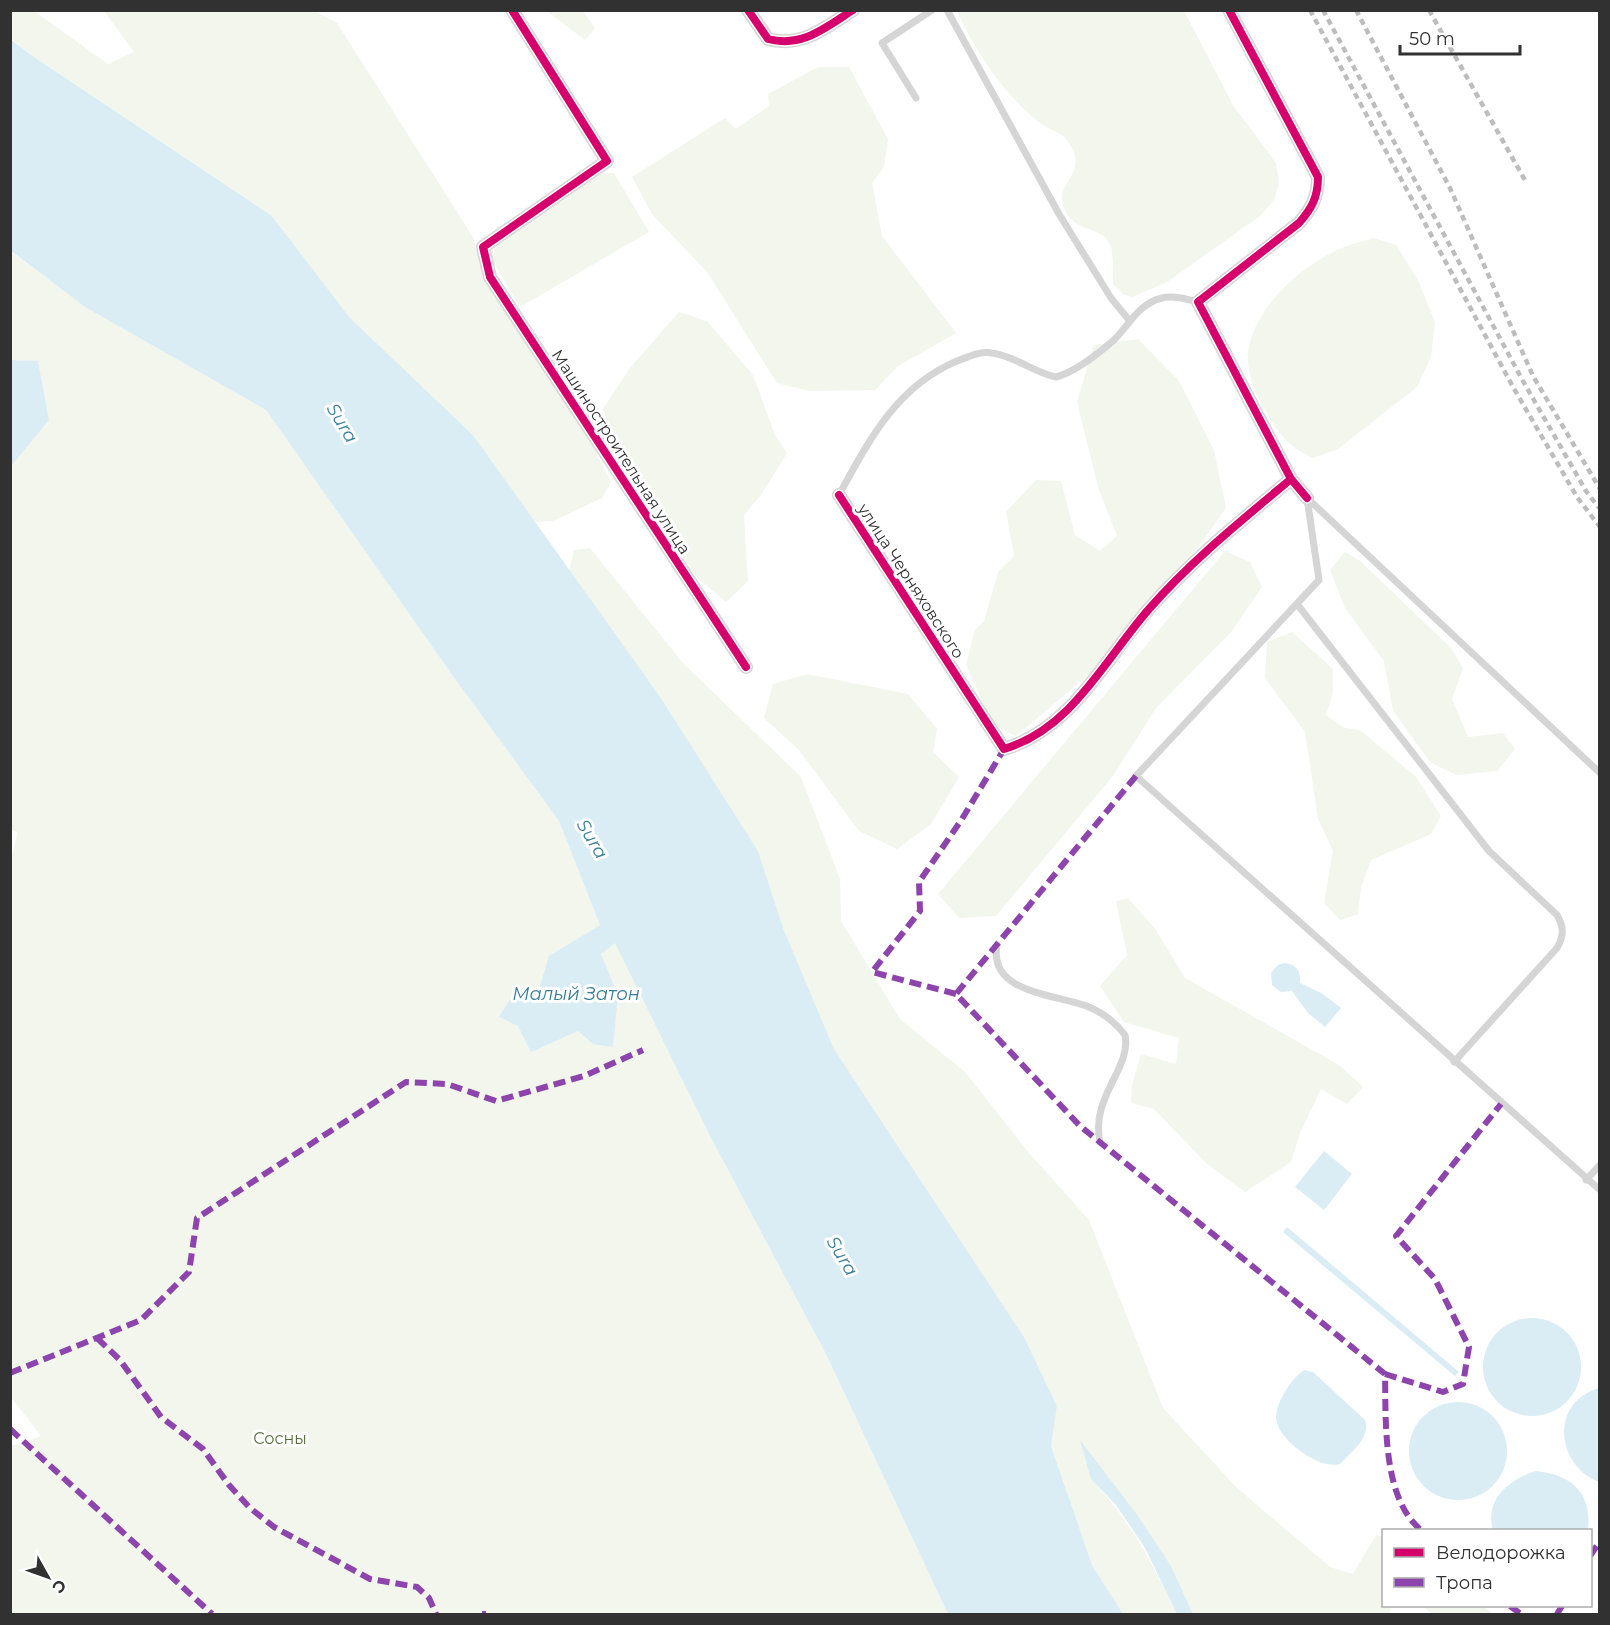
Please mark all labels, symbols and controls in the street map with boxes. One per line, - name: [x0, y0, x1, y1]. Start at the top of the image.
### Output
- scale bar: [1400, 18, 1520, 56]
- text: 50 m: [1409, 28, 1455, 50]
- street label: Машиностроительная улица: [548, 346, 694, 558]
- water label: Sura: [322, 399, 362, 447]
- street label: улица Черняховского: [853, 499, 968, 662]
- water label: Sura: [572, 815, 612, 863]
- water label: Малый Затон: [512, 983, 640, 1005]
- water label: Sura: [822, 1232, 862, 1280]
- park label: Сосны: [253, 1429, 307, 1448]
- legend: [1382, 1529, 1592, 1607]
- text: Велодорожка: [1436, 1542, 1565, 1564]
- north arrow: [18, 1547, 78, 1607]
- text: Тропа: [1436, 1572, 1493, 1594]
- text: С: [48, 1576, 70, 1597]

